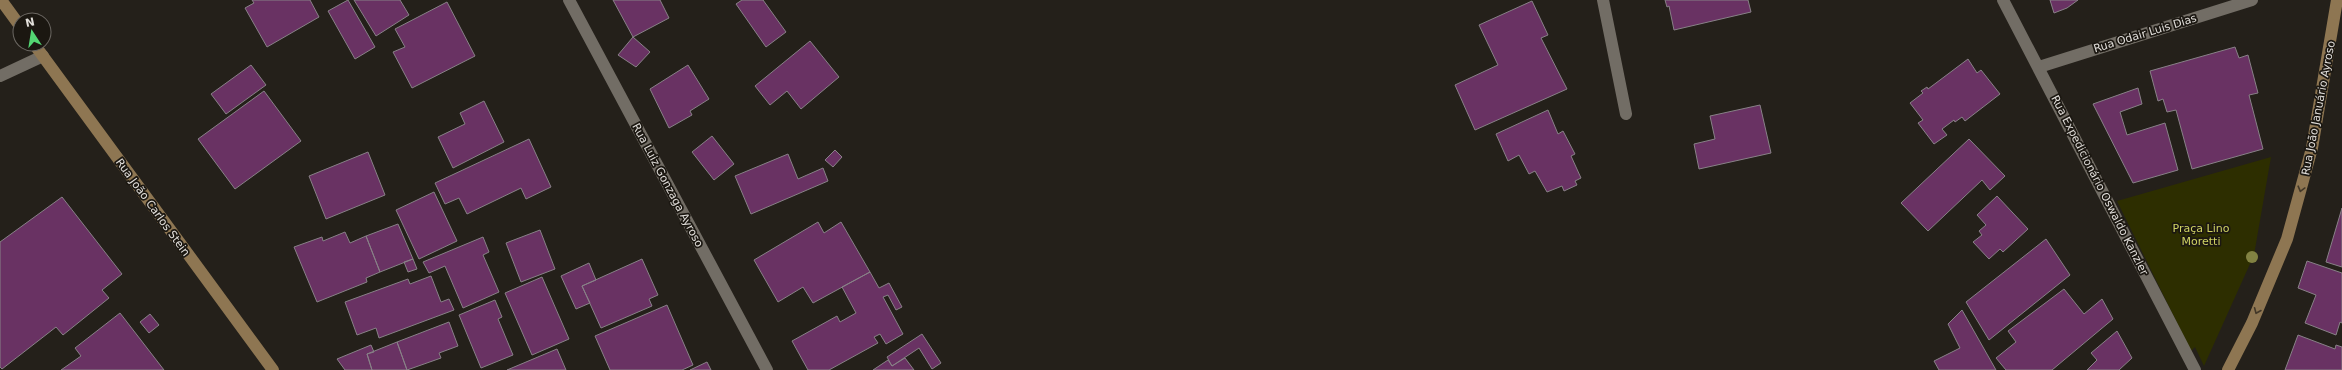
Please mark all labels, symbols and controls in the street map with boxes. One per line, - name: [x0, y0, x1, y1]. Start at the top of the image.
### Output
- north arrow: [12, 12, 52, 52]
- street label: Rua Odair Luis Dias: [2092, 12, 2198, 55]
- text: N: [24, 15, 36, 30]
- street label: Rua João Januário Ayroso: [2299, 40, 2338, 176]
- street label: Rua Expedicionário Oswaldo Kanzler: [2048, 93, 2151, 278]
- street label: Rua Luiz Gonzaga Ayroso: [629, 121, 706, 250]
- street label: Rua João Carlos Stein: [113, 156, 192, 259]
- one-way arrow: [2297, 186, 2306, 193]
- park label: Praça Lino Moretti: [2173, 222, 2230, 248]
- one-way arrow: [2254, 307, 2262, 315]

